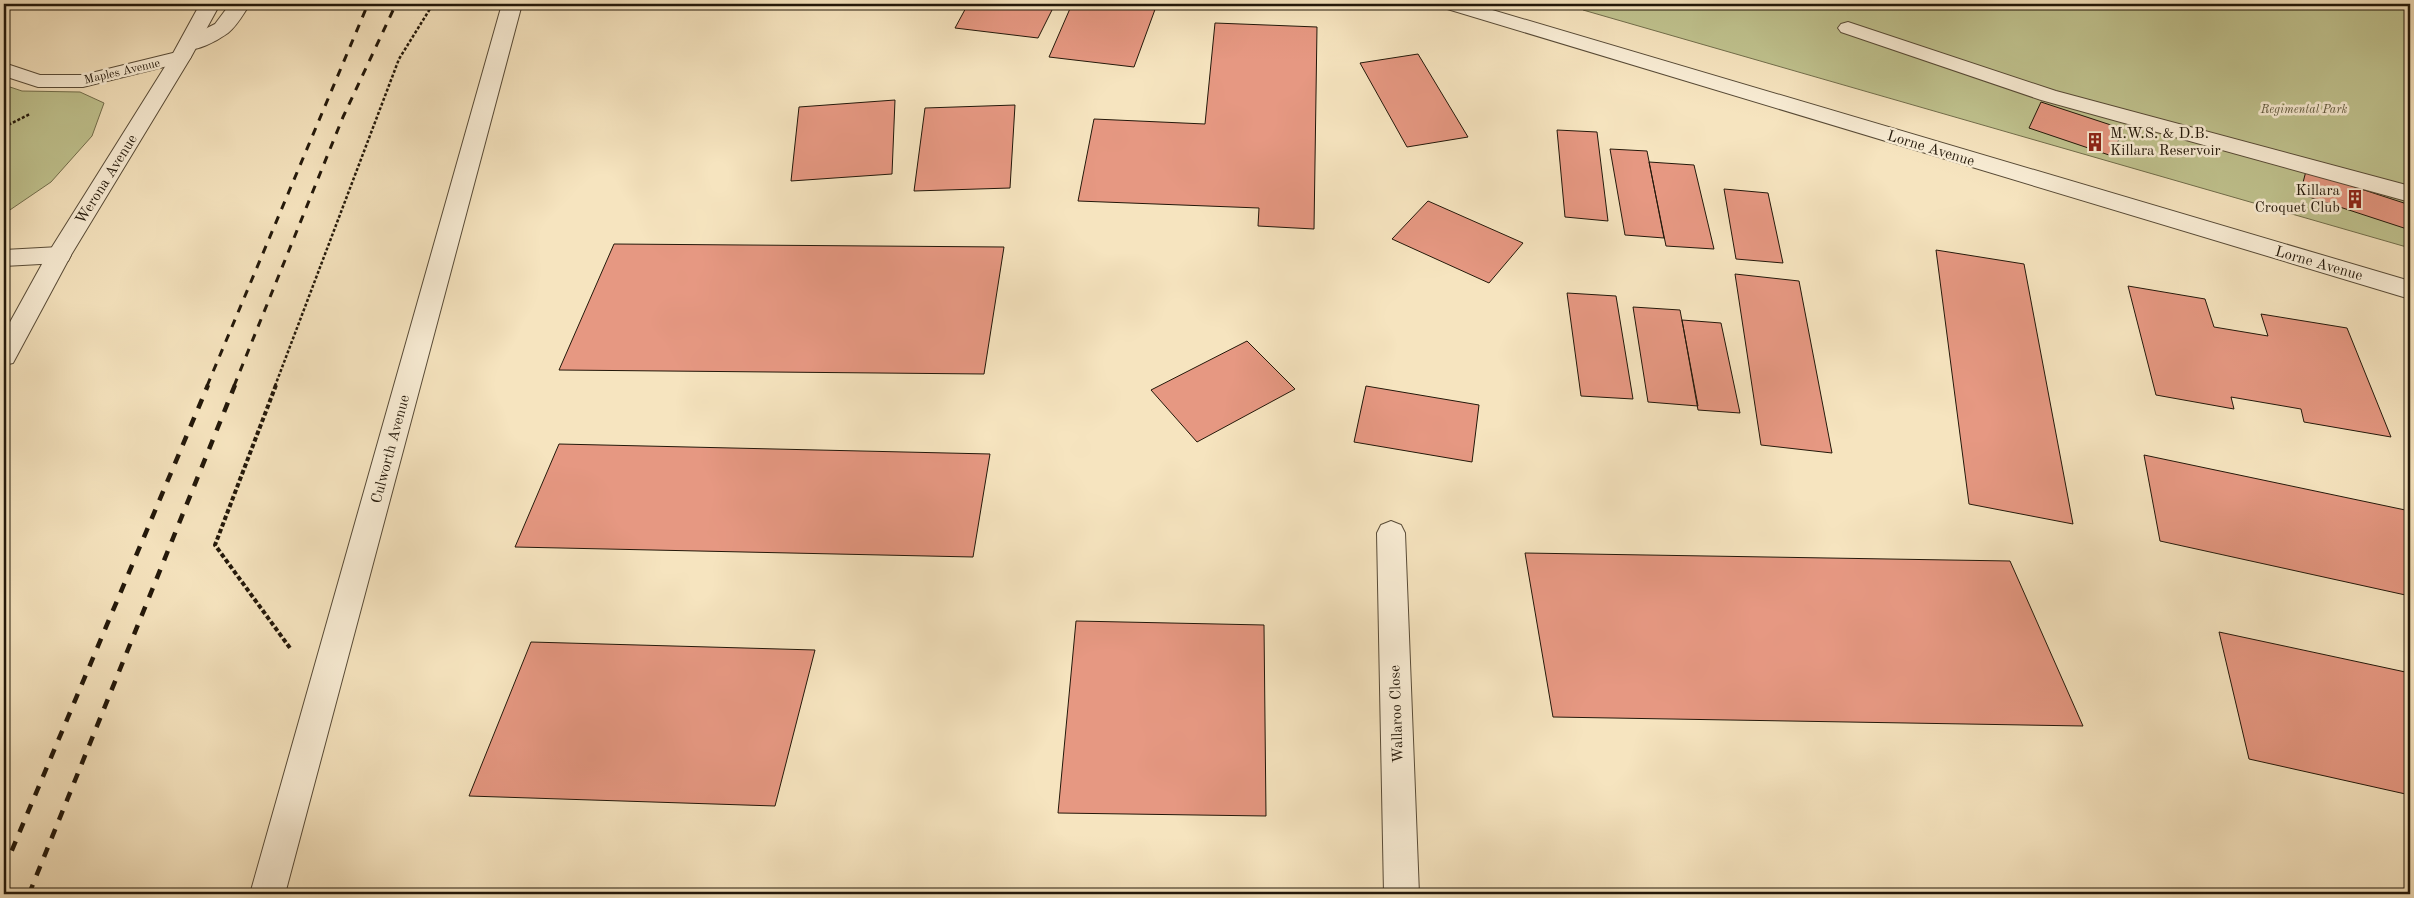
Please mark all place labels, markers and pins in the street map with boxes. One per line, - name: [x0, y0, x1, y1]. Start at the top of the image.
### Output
- place label: M.W.S. & D.B. Killara Reservoir: [2110, 127, 2221, 159]
- building icon: M.W.S. & D.B. Killara Reservoir: [2084, 131, 2106, 153]
- place label: Killara Croquet Club: [2255, 184, 2341, 216]
- building icon: Killara Croquet Club: [2344, 188, 2366, 210]

